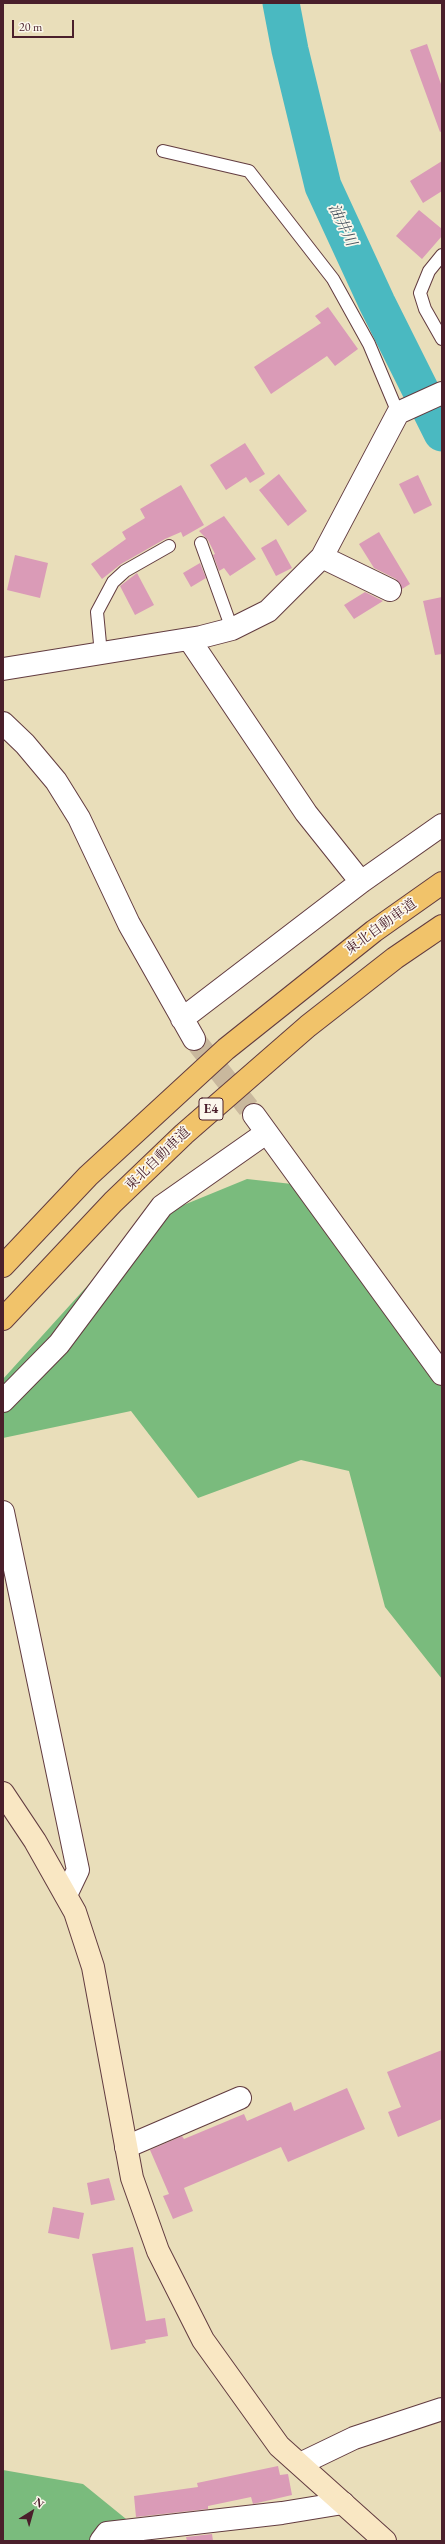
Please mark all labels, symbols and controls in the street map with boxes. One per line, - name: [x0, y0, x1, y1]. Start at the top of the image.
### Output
- scale bar: [14, 12, 76, 38]
- text: 20 m: [19, 19, 42, 35]
- water label: 油井川: [324, 201, 360, 249]
- street label: 東北自動車道: [342, 896, 420, 958]
- road number: E4: [199, 1098, 223, 1120]
- street label: 東北自動車道: [122, 1124, 194, 1194]
- north arrow: [12, 2492, 52, 2532]
- text: N: [31, 2494, 47, 2511]

